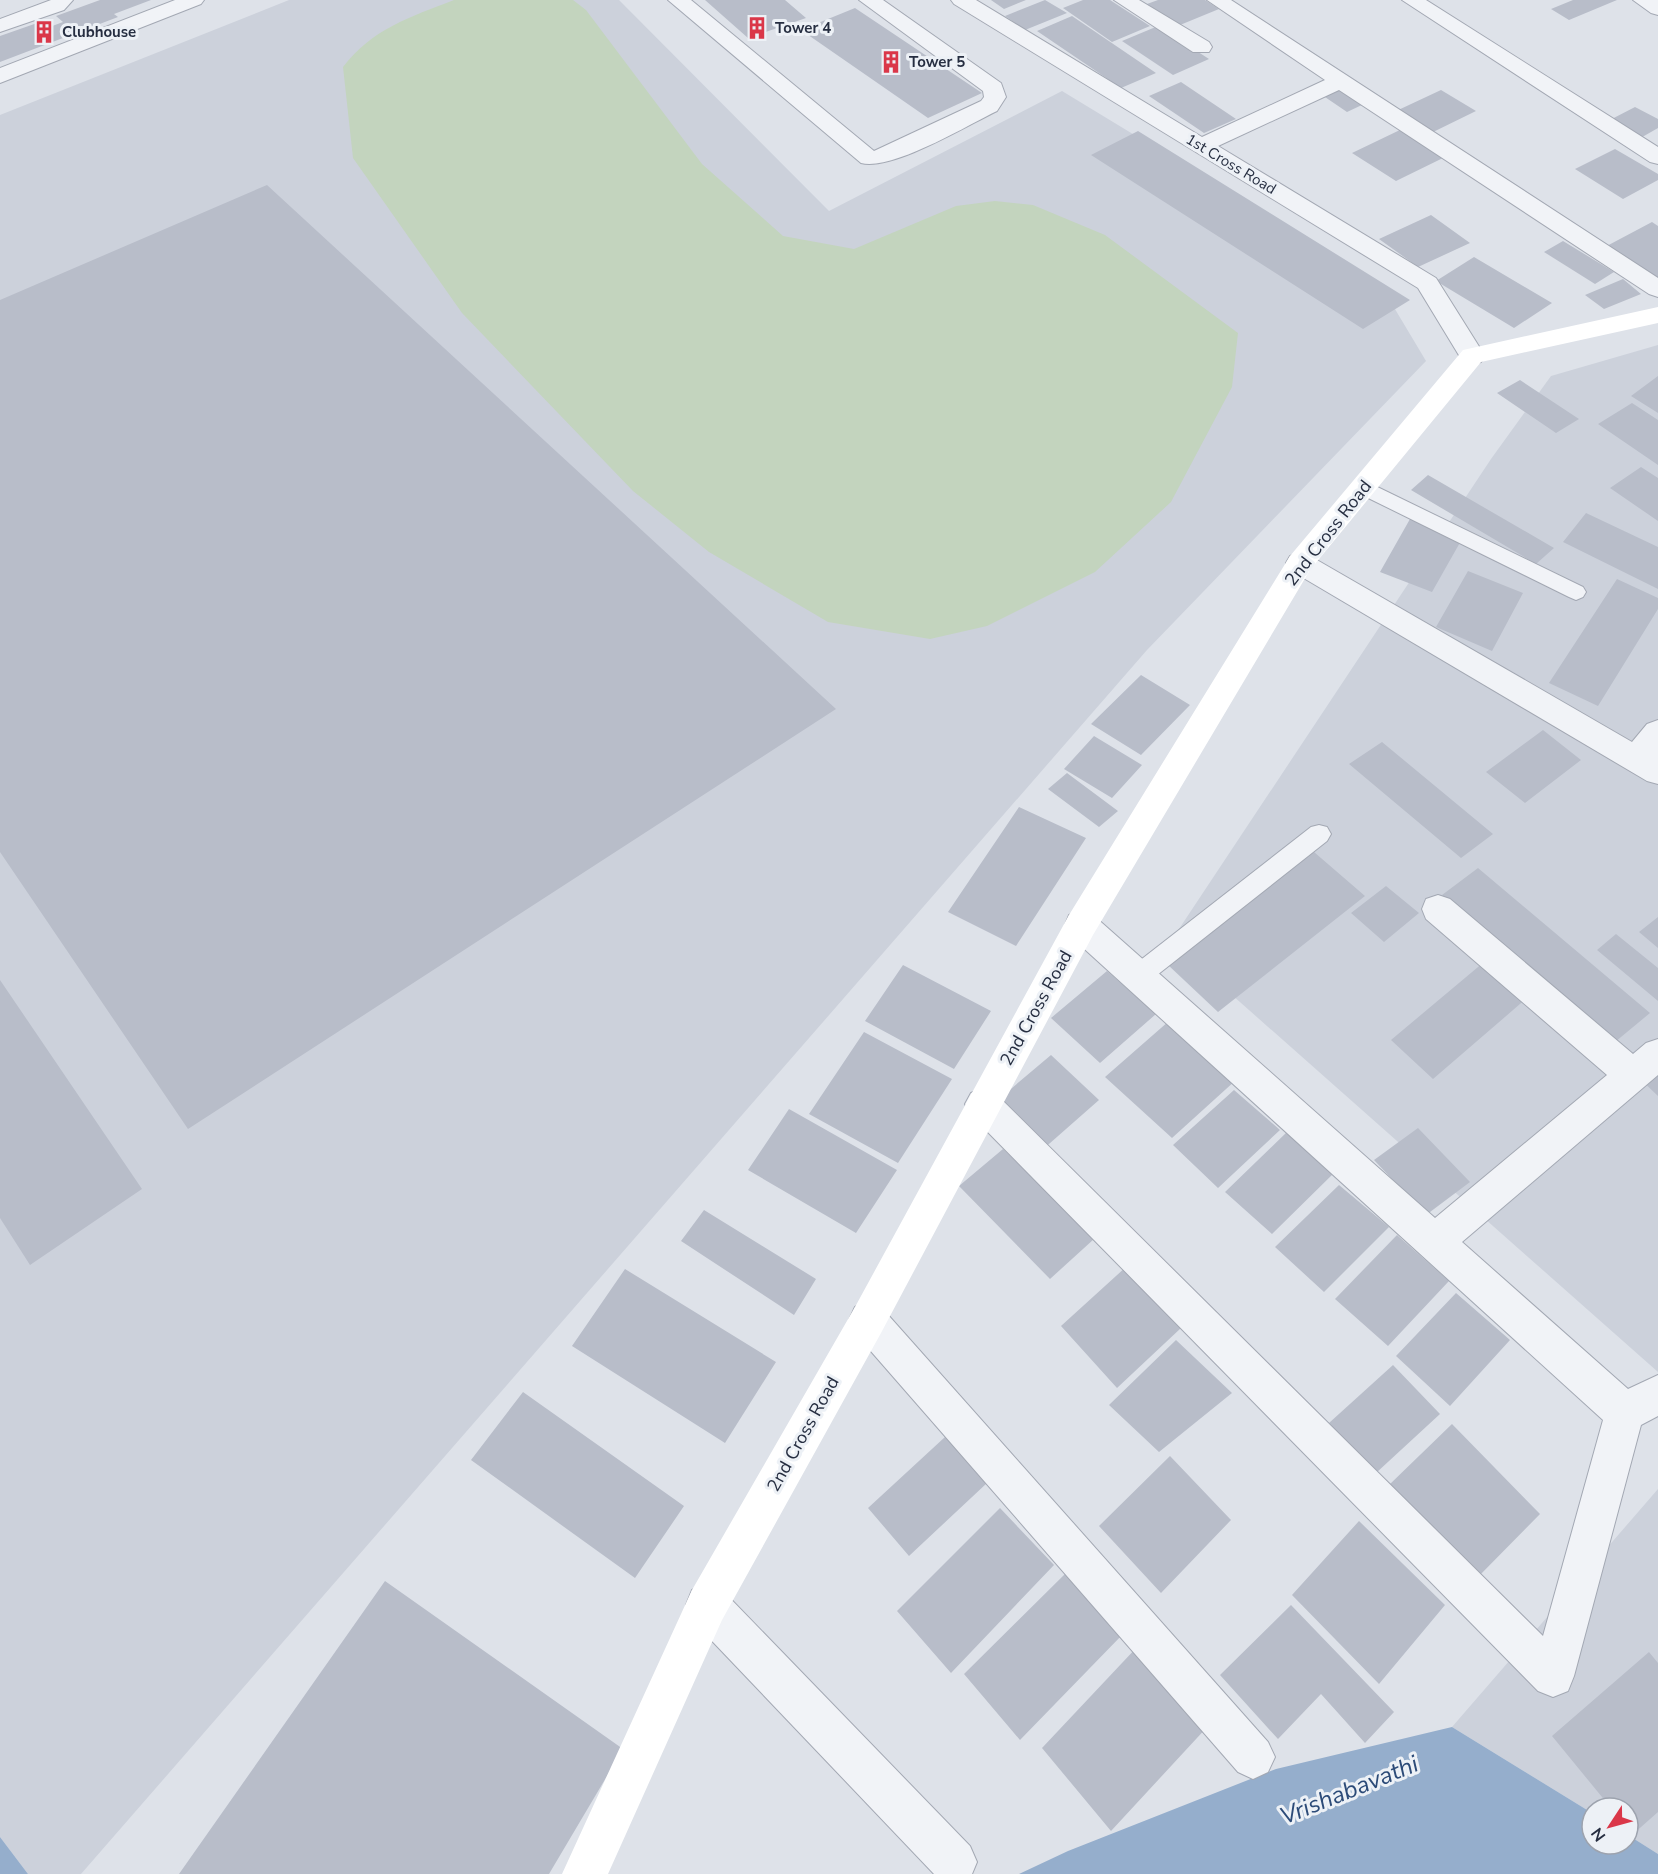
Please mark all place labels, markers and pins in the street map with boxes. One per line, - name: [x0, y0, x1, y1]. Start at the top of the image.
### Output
- building icon: Tower 4: [744, 15, 770, 41]
- place label: Tower 4: [775, 18, 831, 38]
- building icon: Clubhouse: [31, 19, 57, 45]
- place label: Clubhouse: [62, 22, 136, 42]
- building icon: Tower 5: [878, 49, 904, 75]
- place label: Tower 5: [909, 52, 965, 72]

